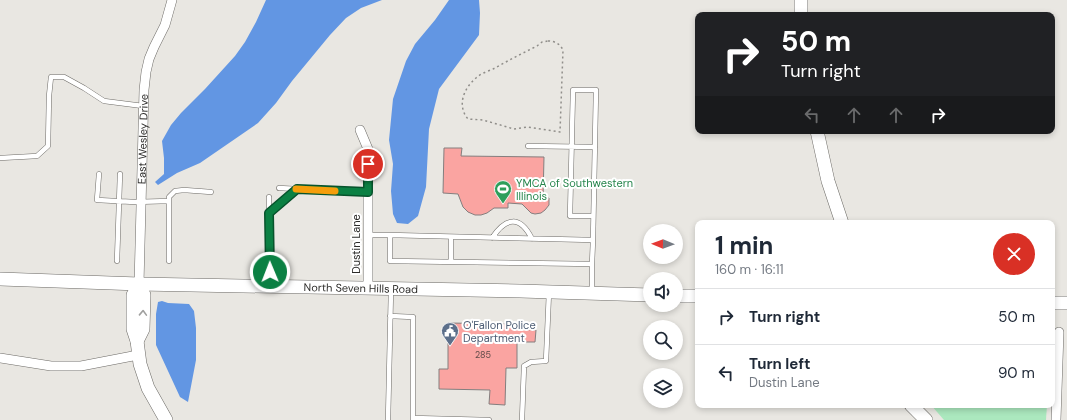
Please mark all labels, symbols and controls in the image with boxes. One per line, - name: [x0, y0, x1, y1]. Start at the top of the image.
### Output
- text: 50 m: [781, 23, 851, 60]
- icon: right: [715, 28, 767, 80]
- text: Turn right: [781, 59, 861, 83]
- street label: East Wesley Drive: [135, 94, 151, 184]
- icon: left: [801, 104, 823, 126]
- icon: ahead: [843, 104, 865, 126]
- icon: ahead: [885, 104, 907, 126]
- icon: right: [927, 104, 949, 126]
- pin: [351, 147, 385, 181]
- icon: arrive: [357, 153, 379, 175]
- place label: YMCA of Southwestern Illinois: [516, 176, 633, 203]
- sports icon: YMCA of Southwestern Illinois: [493, 179, 513, 204]
- street label: Dustin Lane: [349, 214, 363, 274]
- north arrow: [643, 224, 683, 264]
- map controls: [643, 224, 683, 408]
- text: 1 min: [715, 230, 773, 261]
- button: close: [993, 233, 1035, 275]
- position arrow: [249, 251, 291, 293]
- text: 160 m · 16:11: [715, 261, 784, 278]
- button: sound: [643, 272, 683, 312]
- street label: North Seven Hills Road: [304, 280, 418, 296]
- icon: right: [715, 306, 737, 328]
- text: Turn right: [749, 307, 820, 327]
- text: 50 m: [998, 307, 1035, 327]
- one-way arrow: [139, 310, 147, 316]
- place label: O'Fallon Police Department: [463, 318, 536, 345]
- button: search: [643, 320, 683, 360]
- public building icon: O'Fallon Police Department: [440, 321, 460, 346]
- house number: 285: [475, 349, 491, 361]
- text: Turn left: [749, 354, 810, 374]
- icon: left: [715, 362, 737, 384]
- text: 90 m: [998, 363, 1035, 383]
- button: layers: [643, 368, 683, 408]
- text: Dustin Lane: [749, 374, 820, 391]

